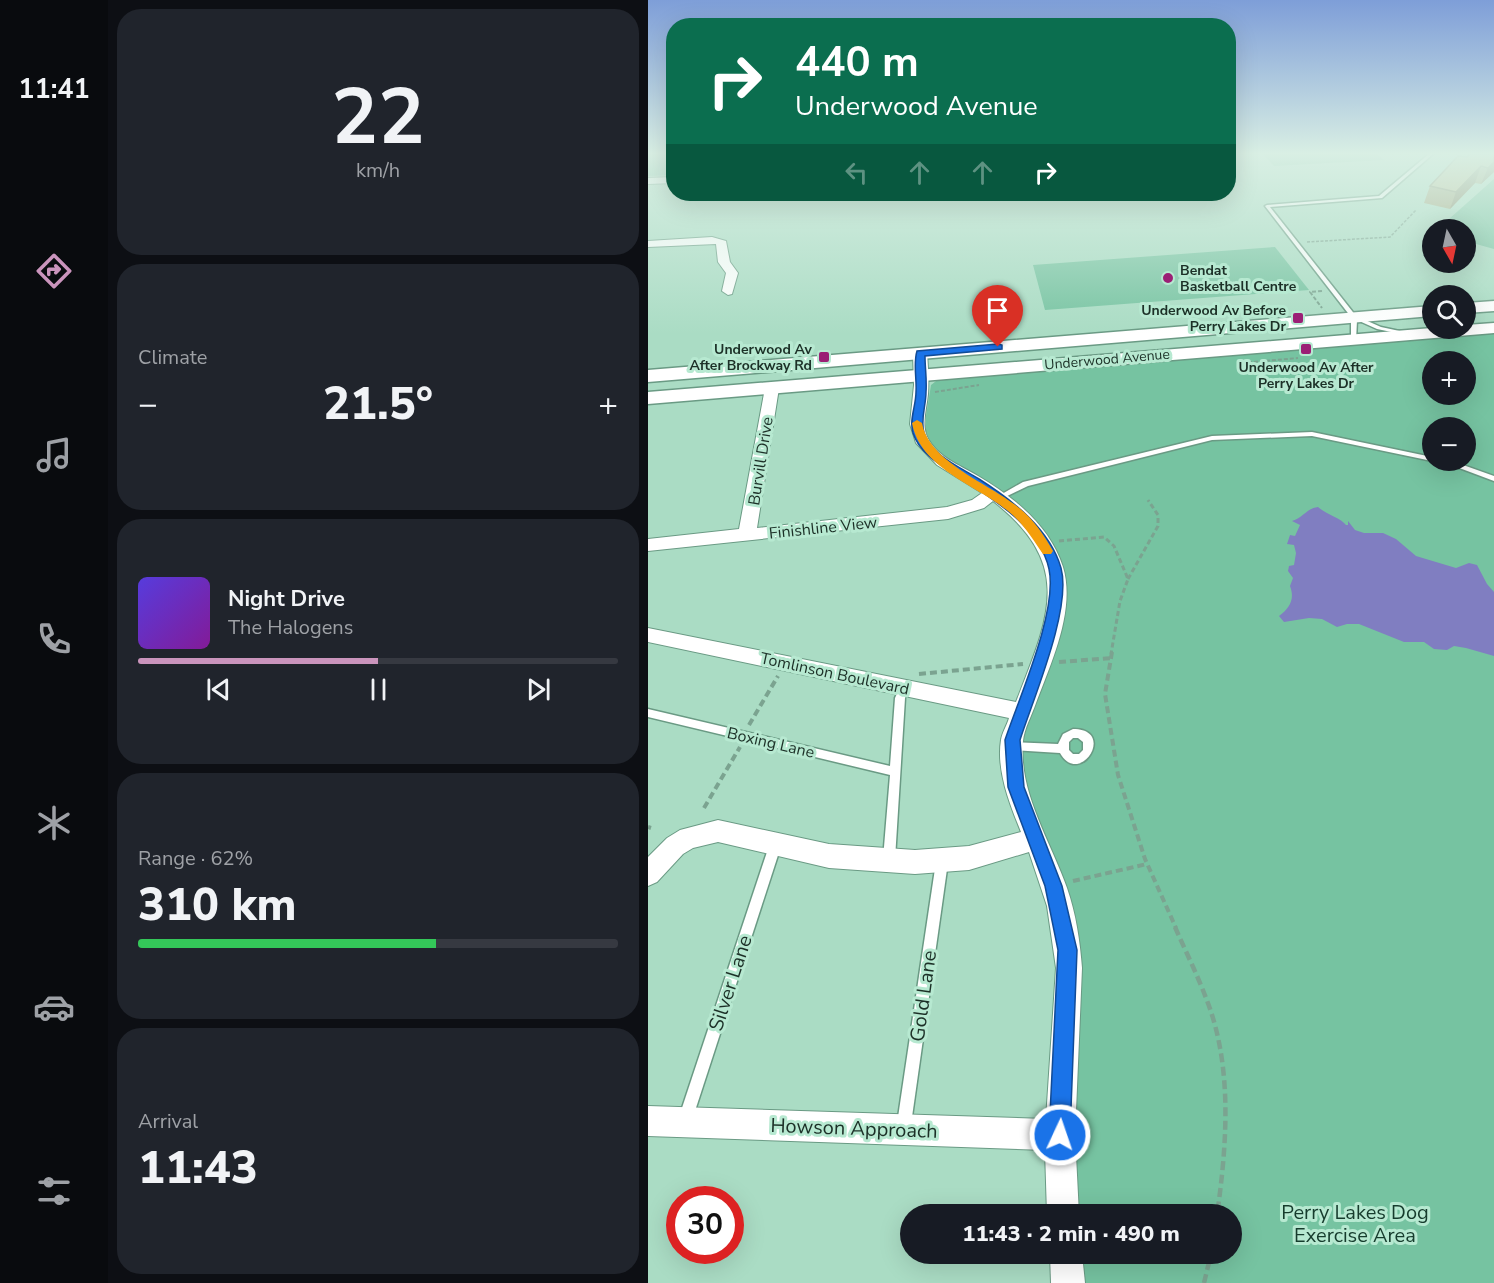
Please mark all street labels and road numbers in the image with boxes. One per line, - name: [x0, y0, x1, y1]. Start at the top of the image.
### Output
- street label: Underwood Avenue: [1044, 345, 1171, 374]
- street label: Burvill Drive: [743, 415, 779, 507]
- street label: Finishline View: [768, 511, 879, 545]
- street label: Tomlinson Boulevard: [758, 647, 911, 700]
- street label: Boxing Lane: [725, 722, 817, 764]
- street label: Silver Lane: [702, 932, 759, 1034]
- street label: Gold Lane: [904, 949, 943, 1043]
- street label: Howson Approach: [770, 1112, 938, 1145]

